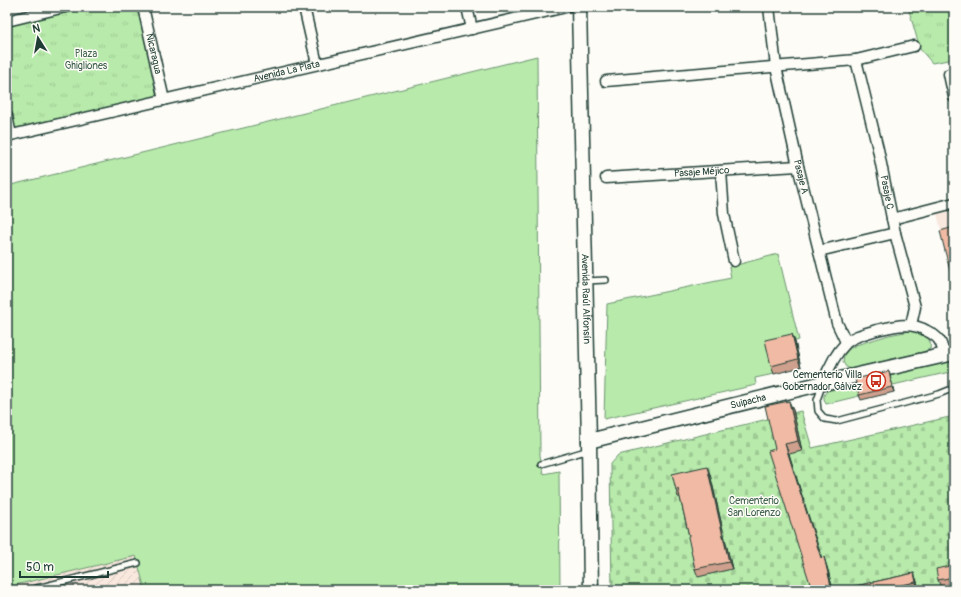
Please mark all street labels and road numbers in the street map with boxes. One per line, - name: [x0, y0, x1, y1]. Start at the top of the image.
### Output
- street label: Nicaragua: [143, 32, 164, 76]
- street label: Avenida La Plata: [252, 58, 321, 85]
- street label: Pasaje A: [791, 159, 811, 196]
- street label: Pasaje Méjico: [674, 164, 730, 180]
- street label: Pasaje C: [877, 174, 896, 211]
- street label: Avenida Raúl Alfonsín: [579, 253, 593, 345]
- street label: Suipacha: [729, 391, 768, 412]

